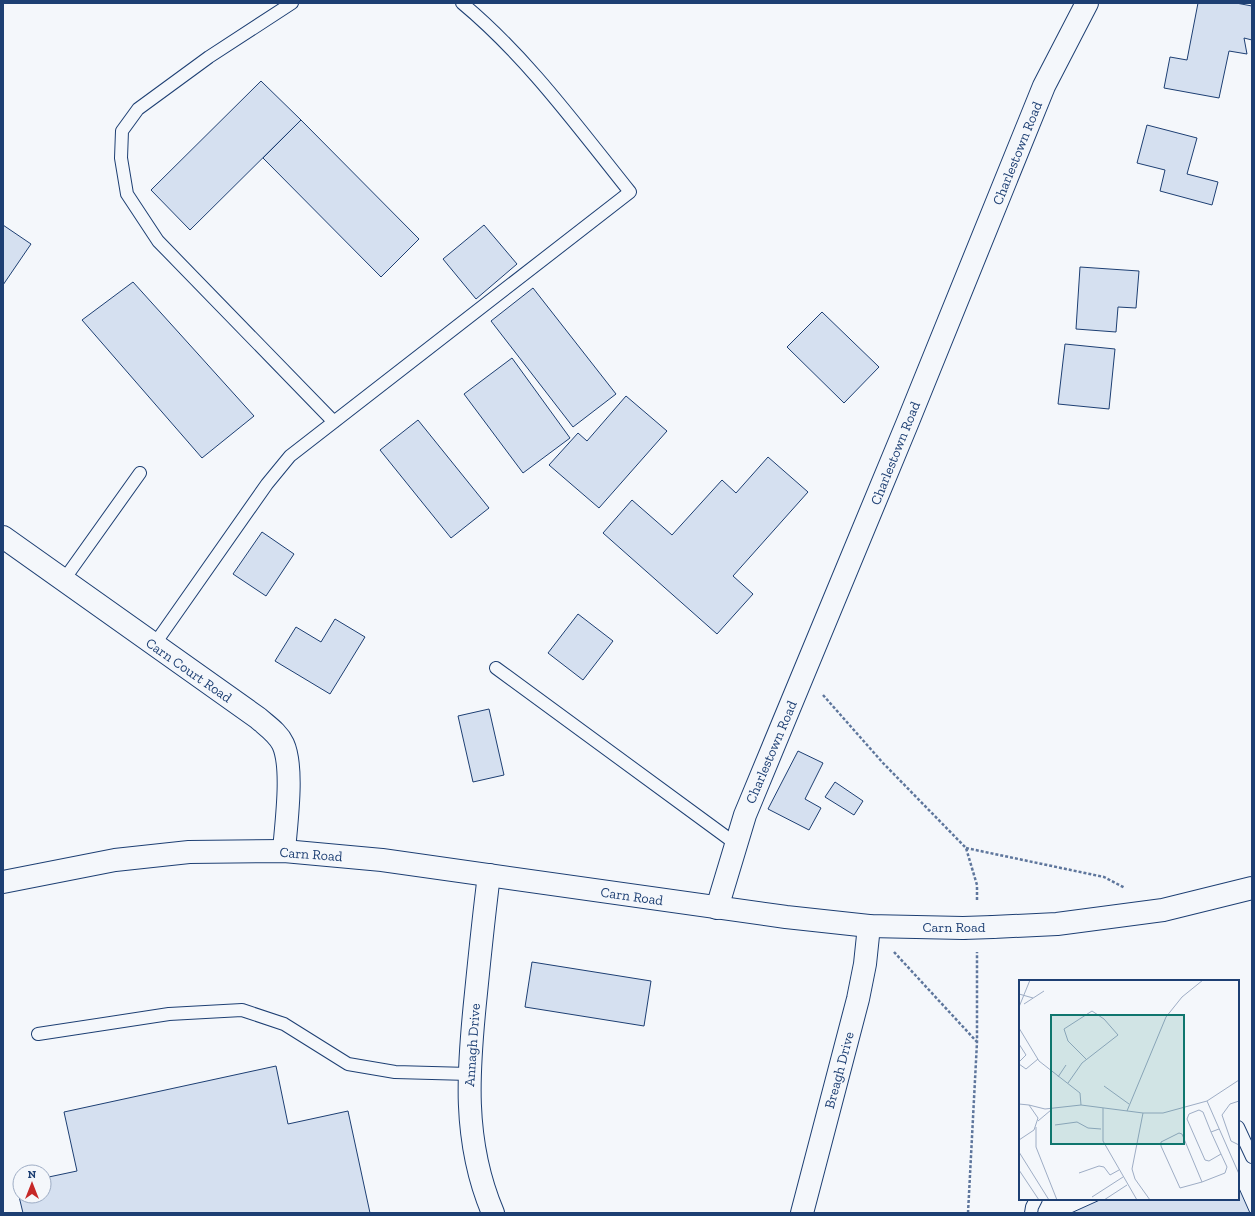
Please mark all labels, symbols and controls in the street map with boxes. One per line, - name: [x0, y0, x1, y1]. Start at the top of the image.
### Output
- street label: Charlestown Road: [989, 99, 1046, 207]
- street label: Charlestown Road: [867, 399, 924, 507]
- street label: Carn Court Road: [142, 634, 235, 707]
- street label: Charlestown Road: [742, 698, 801, 806]
- street label: Carn Road: [279, 844, 343, 865]
- street label: Carn Road: [600, 884, 665, 909]
- street label: Carn Road: [923, 919, 986, 936]
- inset map: [1019, 980, 1239, 1200]
- street label: Annagh Drive: [461, 1002, 484, 1087]
- street label: Breagh Drive: [821, 1029, 858, 1111]
- north arrow: [12, 1164, 52, 1204]
- text: N: [28, 1168, 37, 1181]

